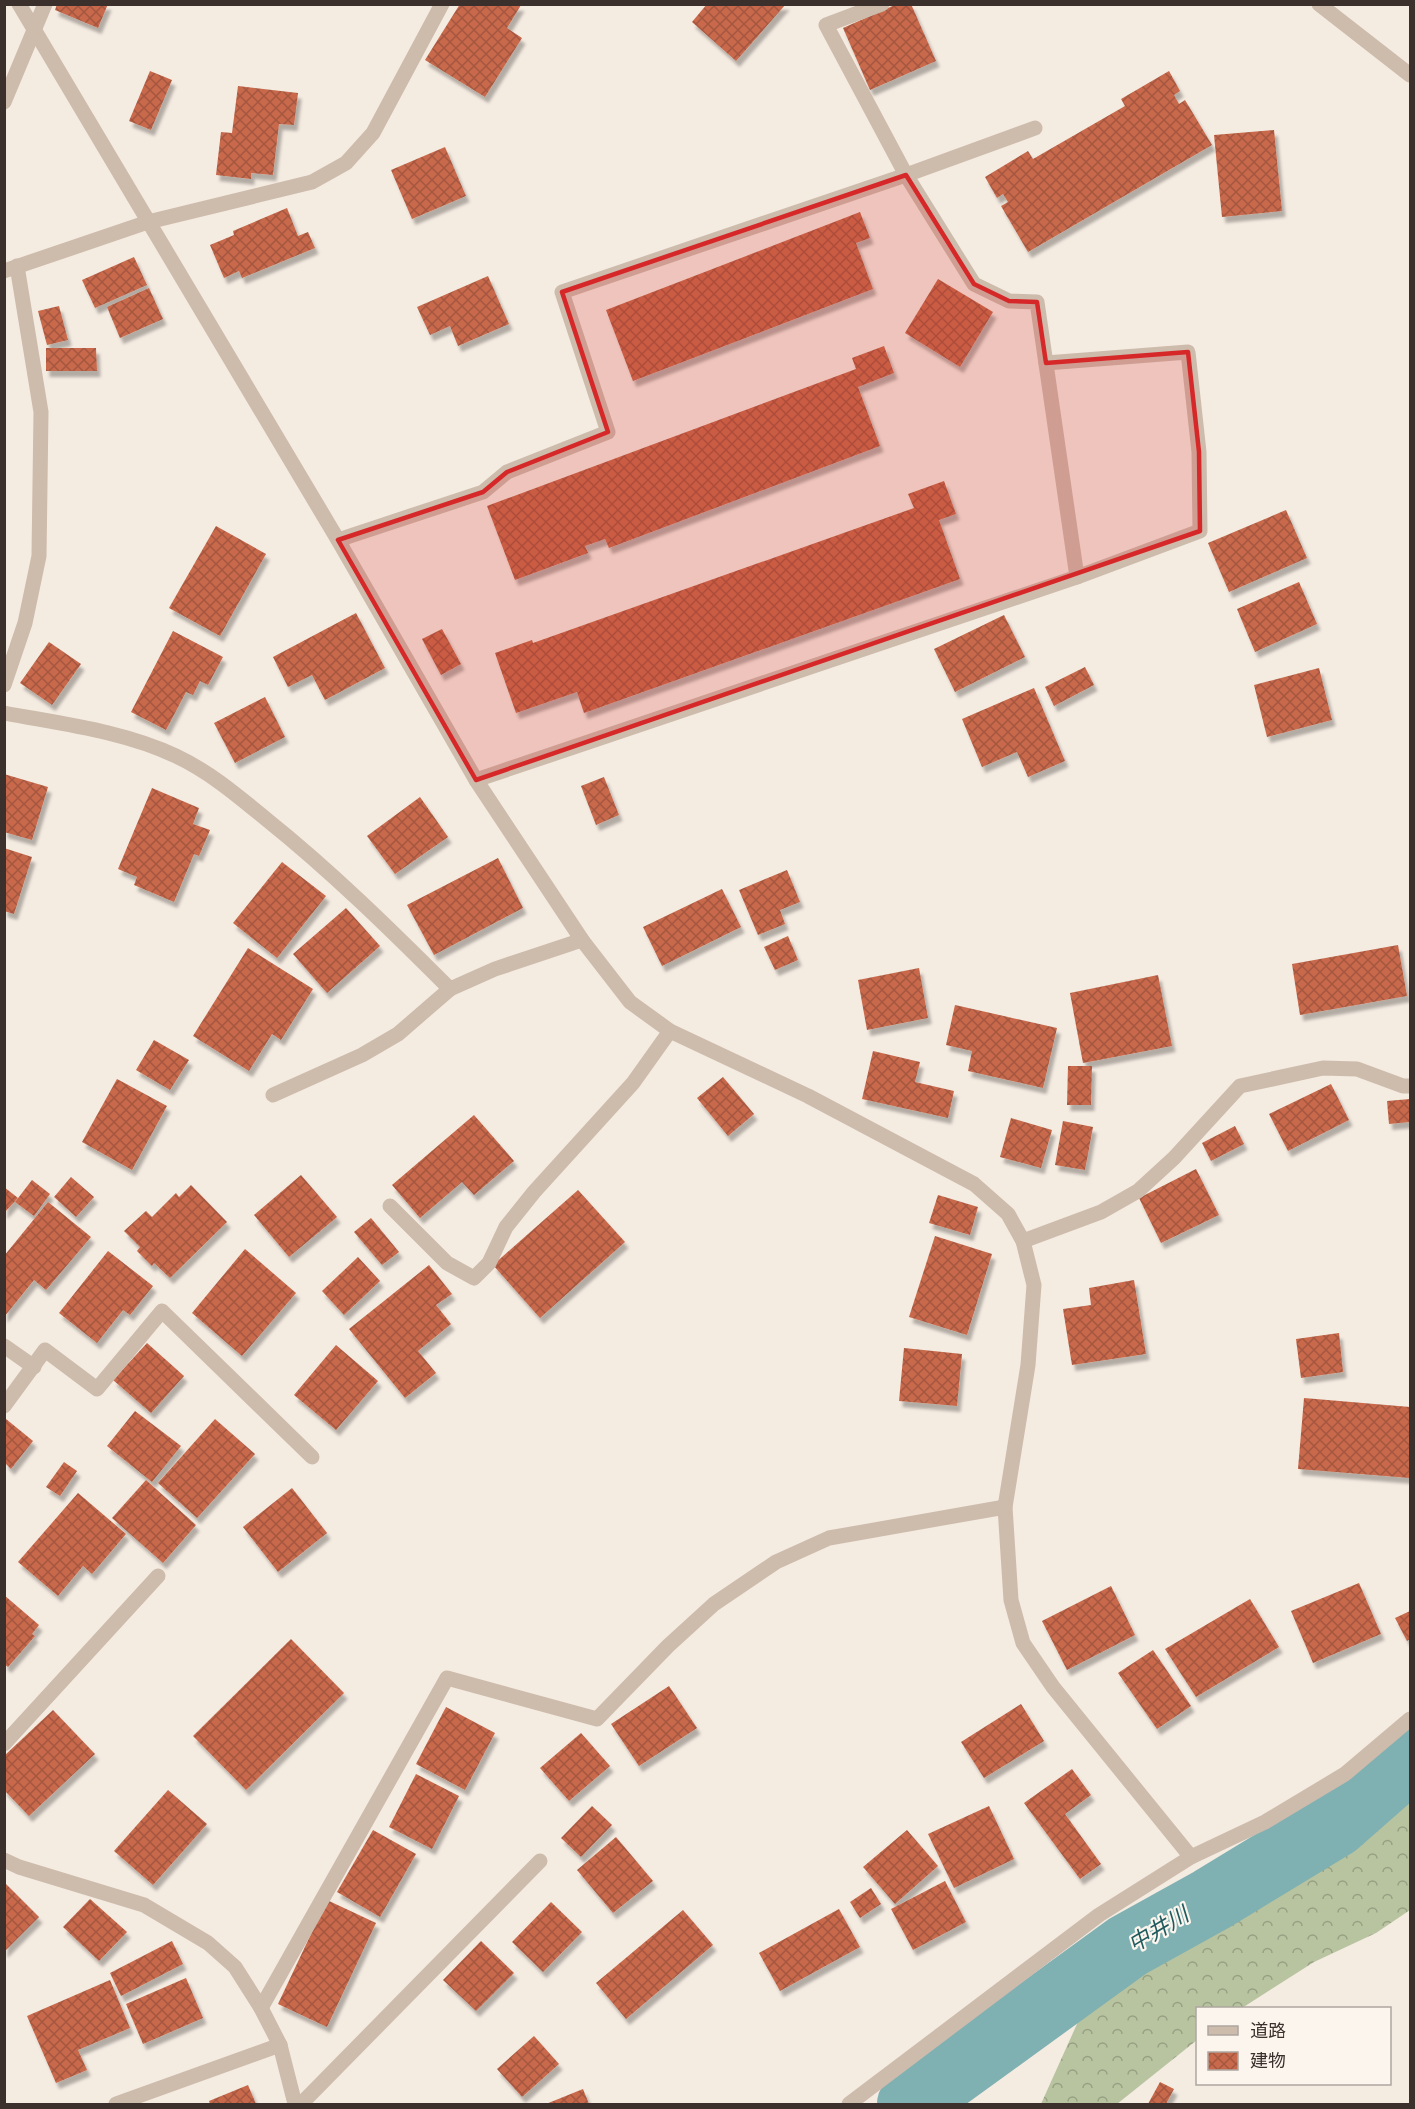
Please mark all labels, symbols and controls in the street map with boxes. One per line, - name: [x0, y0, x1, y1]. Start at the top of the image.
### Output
- water label: 中井川: [1122, 1899, 1195, 1958]
- legend: [1196, 2007, 1391, 2085]
- text: 道路: [1250, 2019, 1286, 2042]
- text: 建物: [1250, 2049, 1286, 2072]

